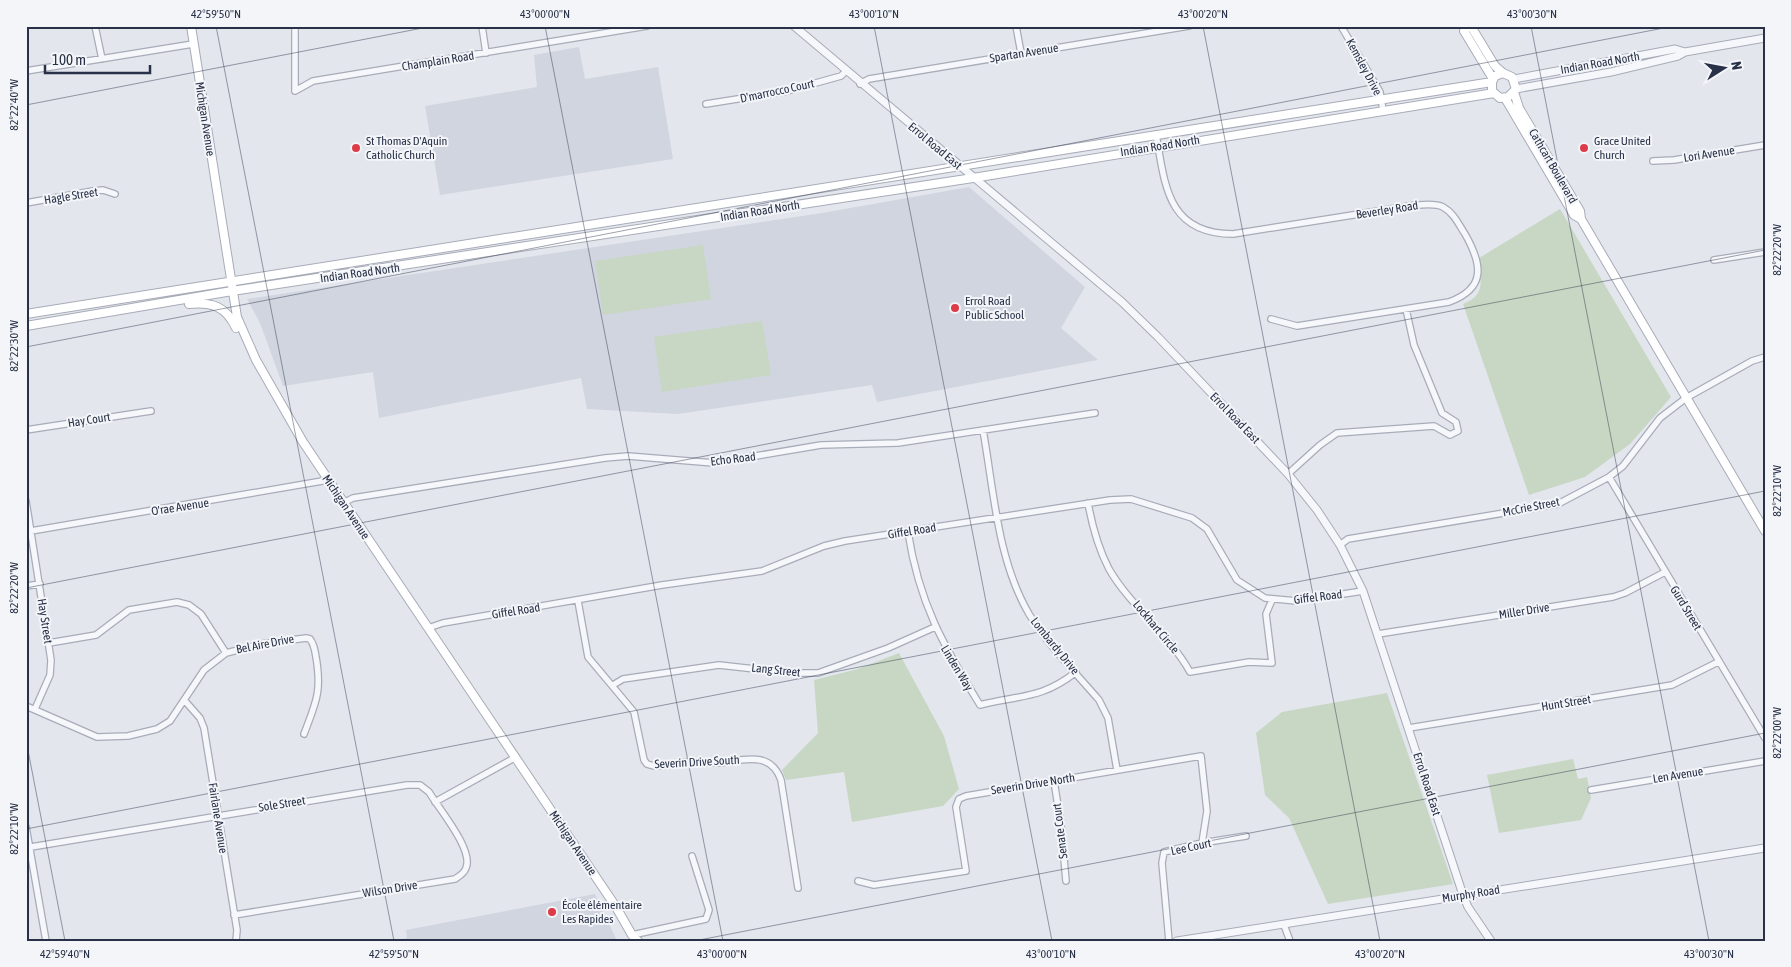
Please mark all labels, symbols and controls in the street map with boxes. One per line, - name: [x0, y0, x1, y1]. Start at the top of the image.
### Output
- text: 42°59'50"N: [191, 7, 241, 21]
- text: 43°00'00"N: [520, 7, 570, 21]
- text: 43°00'10"N: [849, 7, 899, 21]
- text: 43°00'20"N: [1178, 7, 1228, 21]
- text: 43°00'30"N: [1507, 7, 1557, 21]
- street label: Kemsley Drive: [1343, 36, 1385, 98]
- street label: Spartan Avenue: [989, 41, 1059, 65]
- scale bar: [45, 42, 150, 74]
- north arrow: [1698, 42, 1748, 92]
- street label: Champlain Road: [401, 48, 475, 74]
- street label: Indian Road North: [1559, 49, 1641, 77]
- text: 100 m: [52, 51, 86, 68]
- text: N: [1728, 60, 1745, 71]
- street label: D'marrocco Court: [739, 76, 816, 106]
- text: 82°22'40"W: [7, 79, 21, 131]
- street label: Michigan Avenue: [192, 81, 218, 157]
- street label: Errol Road East: [905, 120, 965, 173]
- street label: Cathcart Boulevard: [1526, 126, 1580, 206]
- street label: Indian Road North: [1119, 133, 1201, 159]
- place label: St Thomas D'Aquin Catholic Church: [366, 134, 447, 162]
- place label: Grace United Church: [1594, 134, 1651, 162]
- marker: St Thomas D'Aquin Catholic Church: [350, 142, 362, 154]
- marker: Grace United Church: [1578, 142, 1590, 154]
- street label: Lori Avenue: [1682, 143, 1736, 165]
- street label: Hagle Street: [43, 185, 99, 207]
- street label: Indian Road North: [719, 198, 801, 224]
- street label: Beverley Road: [1355, 198, 1419, 222]
- text: 82°22'20"W: [1770, 224, 1784, 276]
- street label: Indian Road North: [319, 260, 401, 286]
- place label: Errol Road Public School: [965, 294, 1025, 322]
- marker: Errol Road Public School: [949, 302, 961, 314]
- text: 82°22'30"W: [7, 320, 21, 372]
- street label: Errol Road East: [1207, 390, 1263, 447]
- street label: Hay Court: [67, 410, 112, 430]
- street label: Echo Road: [710, 449, 756, 469]
- text: 82°22'10"W: [1770, 465, 1784, 517]
- street label: Michigan Avenue: [319, 472, 373, 542]
- street label: McCrie Street: [1501, 495, 1561, 519]
- street label: O'rae Avenue: [150, 496, 210, 518]
- street label: Giffel Road: [887, 520, 937, 542]
- text: 82°22'20"W: [7, 562, 21, 614]
- street label: Gurd Street: [1667, 583, 1705, 633]
- street label: Giffel Road: [1293, 587, 1343, 607]
- street label: Hay Street: [35, 597, 56, 645]
- street label: Lockhart Circle: [1130, 598, 1182, 656]
- street label: Giffel Road: [491, 600, 541, 622]
- street label: Miller Drive: [1498, 600, 1550, 622]
- street label: Lombardy Drive: [1028, 615, 1082, 677]
- street label: Bel Aire Drive: [235, 632, 295, 656]
- street label: Linden Way: [938, 643, 976, 693]
- street label: Lang Street: [751, 660, 802, 680]
- street label: Hunt Street: [1540, 692, 1592, 714]
- text: 82°22'00"W: [1770, 707, 1784, 759]
- street label: Errol Road East: [1410, 751, 1444, 818]
- street label: Severin Drive South: [654, 753, 740, 771]
- street label: Len Avenue: [1652, 764, 1704, 786]
- street label: Severin Drive North: [990, 770, 1076, 798]
- street label: Fairlane Avenue: [206, 782, 230, 854]
- street label: Sole Street: [258, 793, 307, 815]
- street label: Senate Court: [1050, 802, 1070, 860]
- text: 82°22'10"W: [7, 803, 21, 855]
- street label: Michigan Avenue: [546, 808, 600, 878]
- street label: Lee Court: [1170, 836, 1213, 858]
- street label: Wilson Drive: [362, 878, 418, 900]
- street label: Murphy Road: [1441, 883, 1501, 905]
- place label: École élémentaire Les Rapides: [562, 898, 642, 926]
- marker: École élémentaire Les Rapides: [546, 906, 558, 918]
- text: 42°59'40"N: [40, 947, 90, 961]
- text: 42°59'50"N: [369, 947, 419, 961]
- text: 43°00'00"N: [697, 947, 747, 961]
- text: 43°00'10"N: [1026, 947, 1076, 961]
- text: 43°00'20"N: [1355, 947, 1405, 961]
- text: 43°00'30"N: [1684, 947, 1734, 961]

